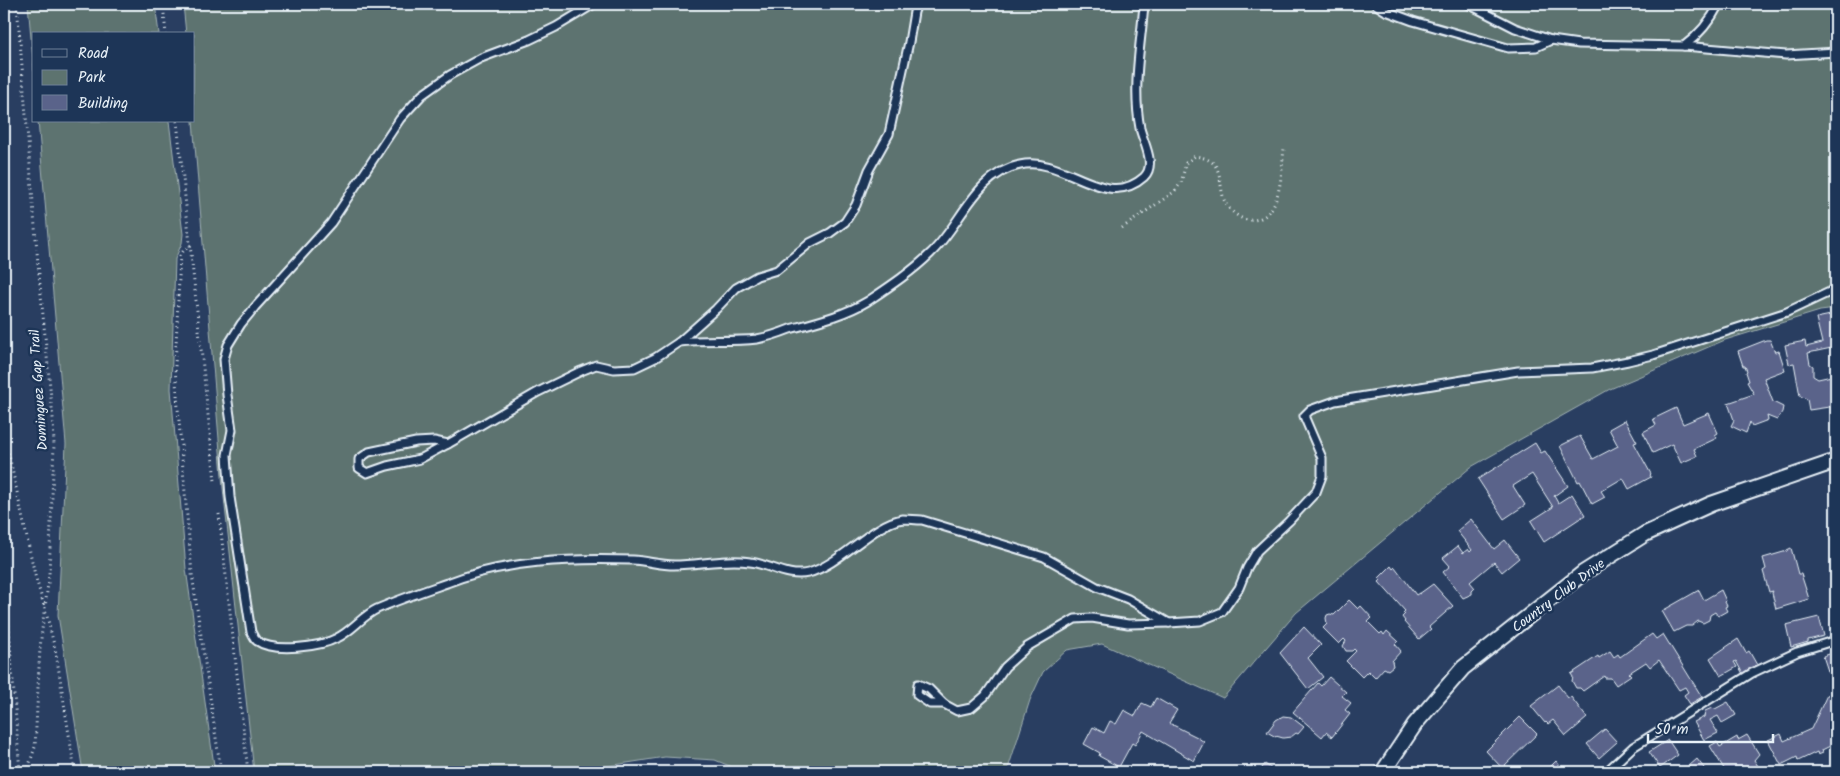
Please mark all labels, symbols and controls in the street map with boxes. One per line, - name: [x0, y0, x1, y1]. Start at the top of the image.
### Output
- legend: [32, 32, 195, 122]
- text: Road: [78, 42, 109, 66]
- text: Park: [78, 66, 106, 90]
- text: Building: [78, 92, 128, 116]
- street label: Dominguez Gap Trail: [24, 328, 54, 451]
- street label: Country Club Drive: [1507, 553, 1610, 638]
- scale bar: [1648, 711, 1772, 743]
- text: 50 m: [1655, 718, 1689, 742]

